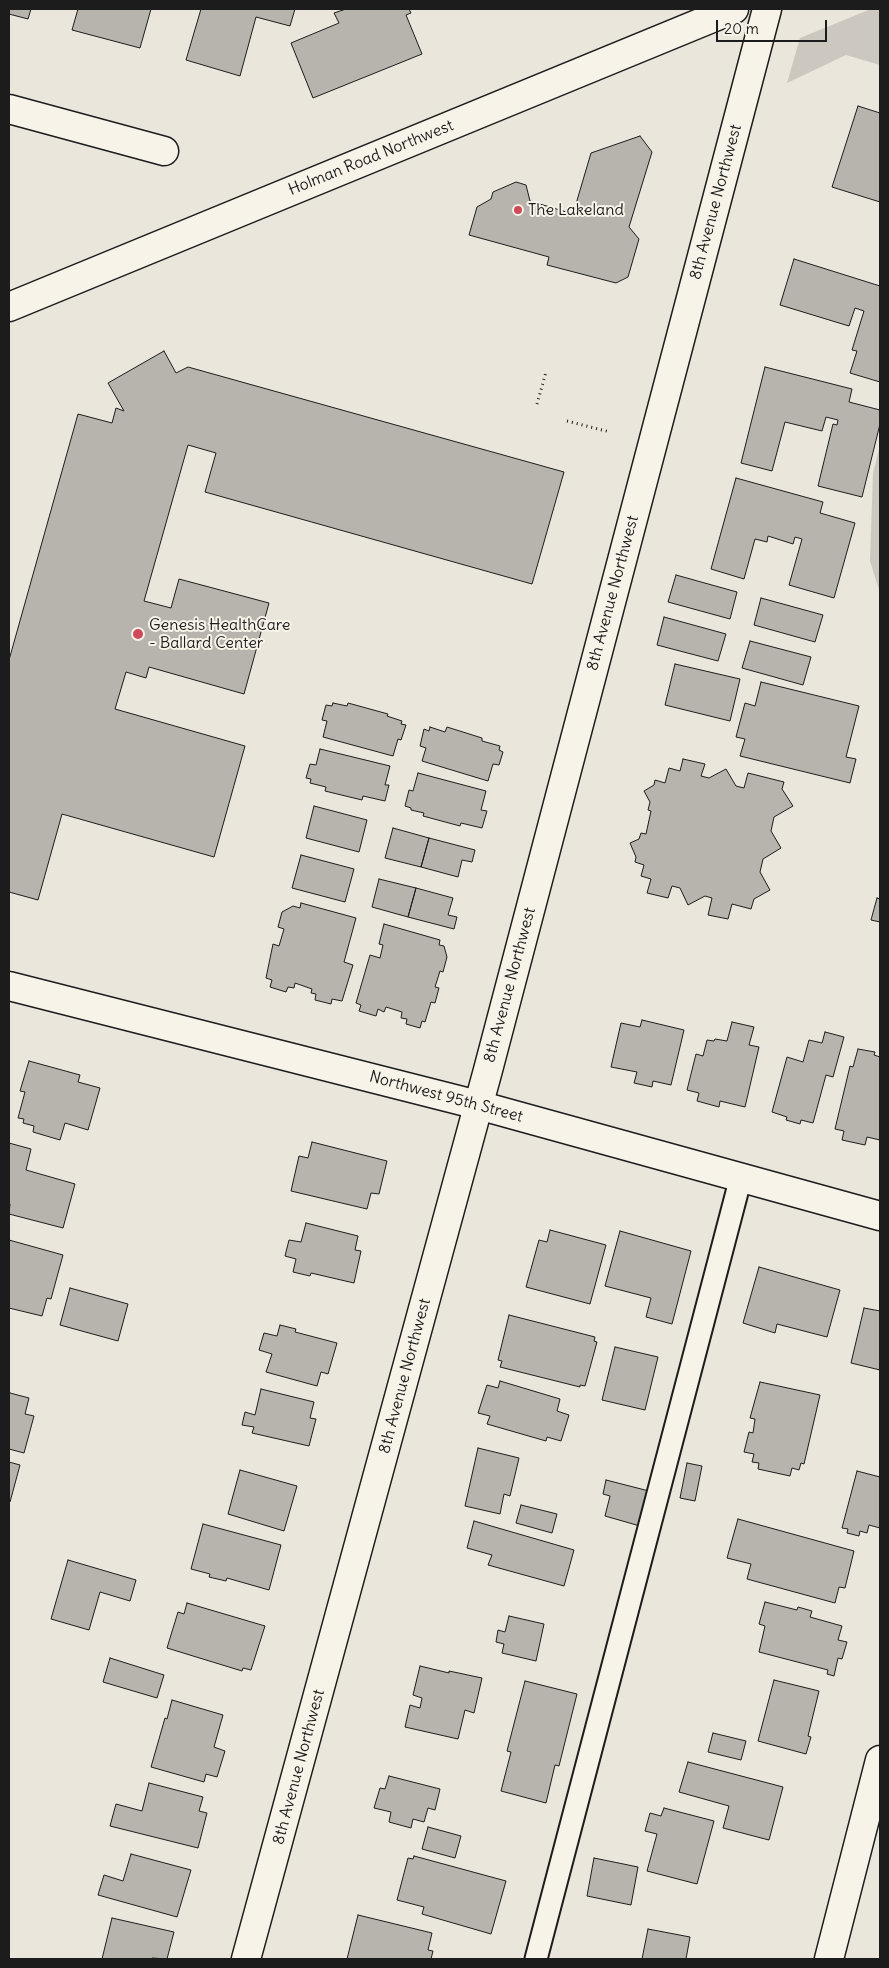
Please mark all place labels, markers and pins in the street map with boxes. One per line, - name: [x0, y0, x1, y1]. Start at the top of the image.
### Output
- place label: The Lakeland: [528, 200, 624, 220]
- marker: The Lakeland: [512, 204, 524, 216]
- place label: Genesis HealthCare - Ballard Center: [149, 615, 290, 653]
- marker: Genesis HealthCare - Ballard Center: [131, 627, 145, 641]

